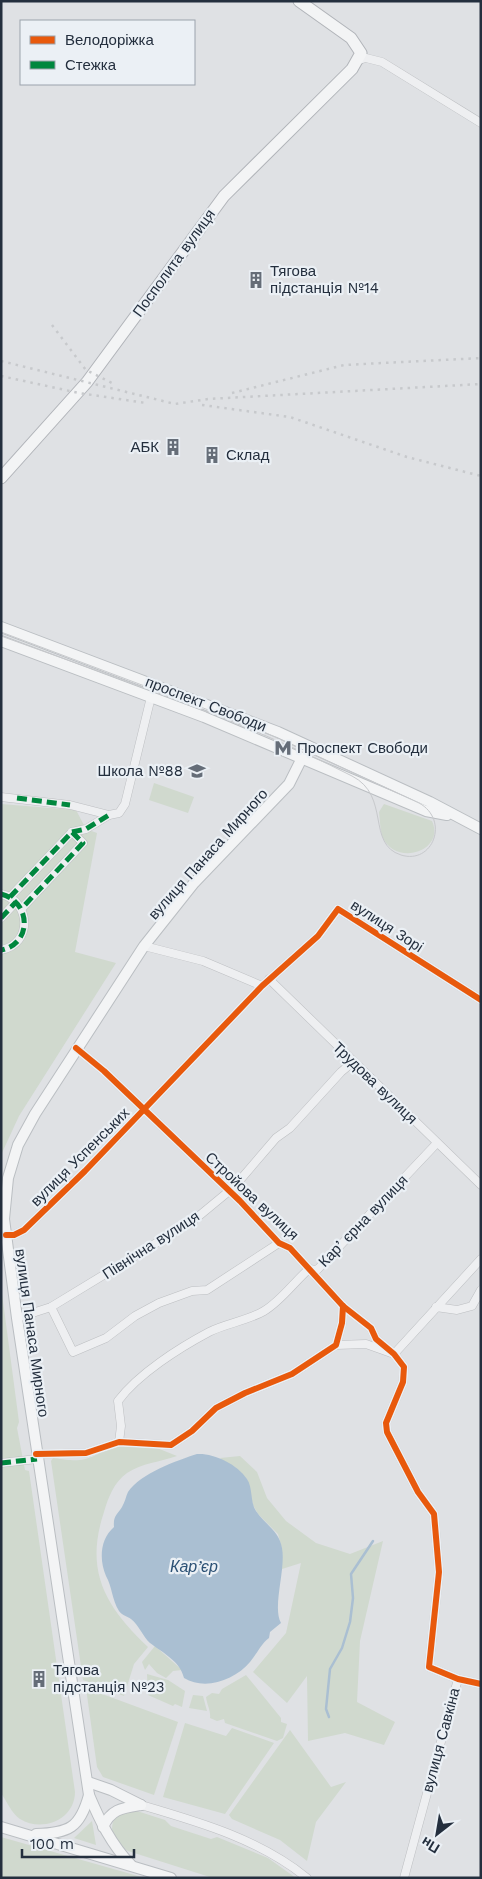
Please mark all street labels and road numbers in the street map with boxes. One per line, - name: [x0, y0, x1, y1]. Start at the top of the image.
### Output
- street label: Посполита вулиця: [129, 206, 219, 320]
- street label: проспект Свободи: [143, 673, 269, 735]
- street label: вулиця Панаса Мирного: [144, 785, 272, 923]
- street label: вулиця Зорі: [347, 896, 427, 956]
- street label: Трудова вулиця: [329, 1038, 421, 1128]
- street label: вулиця Успенських: [27, 1104, 133, 1210]
- street label: Стройова вулиця: [202, 1148, 302, 1244]
- street label: Карʼєрна вулиця: [315, 1171, 411, 1271]
- street label: Північна вулиця: [99, 1207, 203, 1283]
- street label: вулиця Панаса Мирного: [11, 1248, 53, 1418]
- street label: вулиця Савкіна: [418, 1685, 464, 1794]

